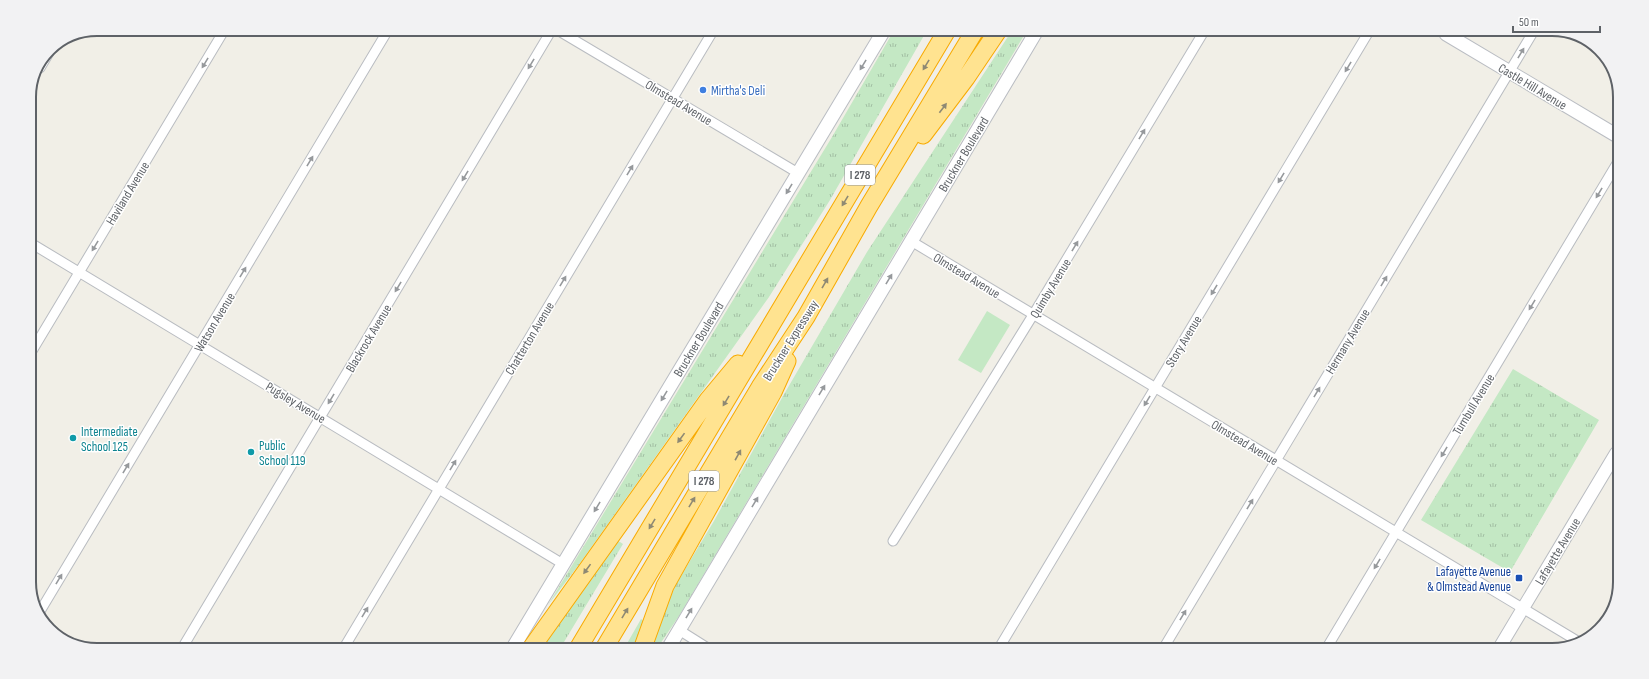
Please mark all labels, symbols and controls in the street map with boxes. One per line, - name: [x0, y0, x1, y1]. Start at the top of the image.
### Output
- scale bar: [1513, 8, 1600, 34]
- text: 50 m: [1519, 15, 1539, 30]
- one-way arrow: [1517, 47, 1524, 59]
- one-way arrow: [201, 58, 209, 68]
- one-way arrow: [528, 58, 535, 70]
- one-way arrow: [859, 59, 866, 71]
- one-way arrow: [922, 60, 930, 70]
- street label: Castle Hill Avenue: [1495, 60, 1570, 114]
- one-way arrow: [1344, 61, 1351, 73]
- street label: Olmstead Avenue: [642, 77, 715, 129]
- place label: Mirtha's Deli: [711, 83, 765, 99]
- marker: Mirtha's Deli: [698, 85, 708, 95]
- one-way arrow: [939, 102, 948, 113]
- street label: Bruckner Boulevard: [935, 114, 993, 195]
- one-way arrow: [1138, 129, 1146, 139]
- one-way arrow: [306, 156, 314, 166]
- street label: Haviland Avenue: [103, 159, 153, 228]
- one-way arrow: [626, 165, 634, 175]
- road number: I 278: [845, 165, 875, 185]
- one-way arrow: [461, 170, 468, 182]
- one-way arrow: [1277, 172, 1284, 184]
- one-way arrow: [785, 183, 792, 195]
- one-way arrow: [1596, 187, 1603, 199]
- one-way arrow: [841, 195, 848, 207]
- one-way arrow: [91, 241, 99, 251]
- one-way arrow: [1071, 241, 1079, 251]
- street label: Olmstead Avenue: [930, 250, 1003, 302]
- street label: Quimby Avenue: [1027, 256, 1075, 321]
- one-way arrow: [240, 266, 247, 278]
- one-way arrow: [885, 273, 892, 285]
- one-way arrow: [560, 275, 567, 287]
- one-way arrow: [1380, 275, 1387, 287]
- one-way arrow: [821, 277, 828, 289]
- one-way arrow: [394, 282, 402, 292]
- one-way arrow: [1210, 285, 1218, 295]
- street label: Watson Avenue: [191, 290, 239, 355]
- street label: Bruckner Expressway: [760, 297, 822, 384]
- street label: Chatterton Avenue: [502, 299, 558, 378]
- street label: Bruckner Boulevard: [670, 299, 728, 380]
- one-way arrow: [1529, 299, 1536, 311]
- street label: Blackrock Avenue: [342, 302, 395, 375]
- street label: Hermany Avenue: [1322, 306, 1374, 377]
- street label: Story Avenue: [1162, 313, 1206, 370]
- street label: Turnbull Avenue: [1449, 371, 1498, 438]
- street label: Pugsley Avenue: [263, 379, 328, 427]
- one-way arrow: [818, 385, 826, 395]
- one-way arrow: [1313, 386, 1320, 398]
- one-way arrow: [660, 390, 667, 402]
- one-way arrow: [328, 393, 335, 405]
- one-way arrow: [723, 395, 730, 407]
- one-way arrow: [1144, 395, 1151, 407]
- street label: Olmstead Avenue: [1208, 417, 1281, 469]
- place label: Intermediate School 125: [81, 424, 138, 455]
- one-way arrow: [677, 432, 686, 443]
- marker: Intermediate School 125: [68, 433, 78, 443]
- place label: Public School 119: [259, 438, 306, 469]
- marker: Public School 119: [246, 447, 256, 457]
- one-way arrow: [1440, 447, 1448, 457]
- one-way arrow: [735, 449, 742, 460]
- one-way arrow: [450, 459, 457, 471]
- one-way arrow: [122, 463, 130, 473]
- road number: I 278: [689, 471, 719, 491]
- one-way arrow: [752, 496, 759, 508]
- one-way arrow: [688, 497, 696, 507]
- one-way arrow: [1246, 498, 1253, 510]
- one-way arrow: [593, 501, 600, 513]
- street label: Lafayette Avenue: [1532, 515, 1584, 588]
- one-way arrow: [648, 519, 656, 529]
- one-way arrow: [1374, 558, 1381, 570]
- one-way arrow: [583, 564, 591, 574]
- place label: Lafayette Avenue & Olmstead Avenue: [1427, 564, 1511, 595]
- marker: Lafayette Avenue & Olmstead Avenue: [1514, 573, 1524, 583]
- one-way arrow: [55, 574, 63, 584]
- one-way arrow: [361, 606, 368, 618]
- one-way arrow: [622, 607, 629, 619]
- one-way arrow: [685, 607, 692, 619]
- one-way arrow: [1179, 609, 1186, 621]

